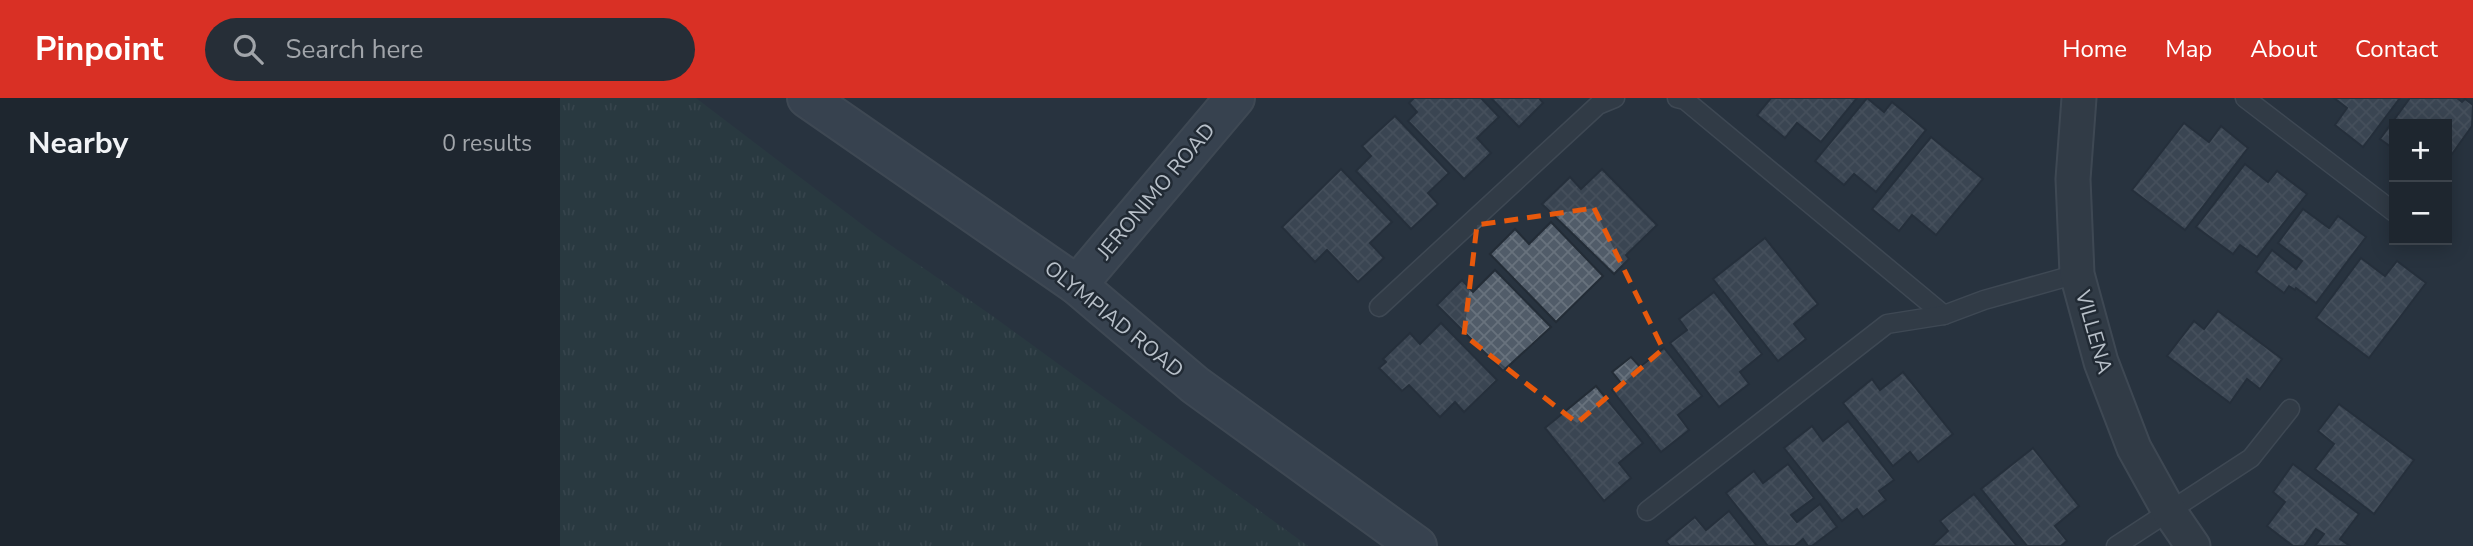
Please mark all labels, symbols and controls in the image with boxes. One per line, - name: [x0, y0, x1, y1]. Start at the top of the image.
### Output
- search box: [205, 18, 695, 81]
- text: Pinpoint: [35, 27, 163, 72]
- icon: search: [229, 30, 267, 68]
- text: Search here: [285, 32, 423, 67]
- text: Home: [2062, 33, 2127, 65]
- text: Map: [2165, 33, 2212, 65]
- text: About: [2250, 33, 2317, 65]
- text: Contact: [2355, 33, 2438, 65]
- street label: JERONIMO ROAD: [1090, 117, 1221, 266]
- map controls: [2389, 119, 2452, 245]
- button: +: [2389, 119, 2452, 182]
- text: Nearby: [28, 123, 128, 164]
- text: 0 results: [442, 128, 532, 159]
- button: −: [2389, 182, 2452, 245]
- street label: OLYMPIAD ROAD: [1039, 254, 1189, 384]
- street label: VILLENA: [2068, 286, 2119, 377]

